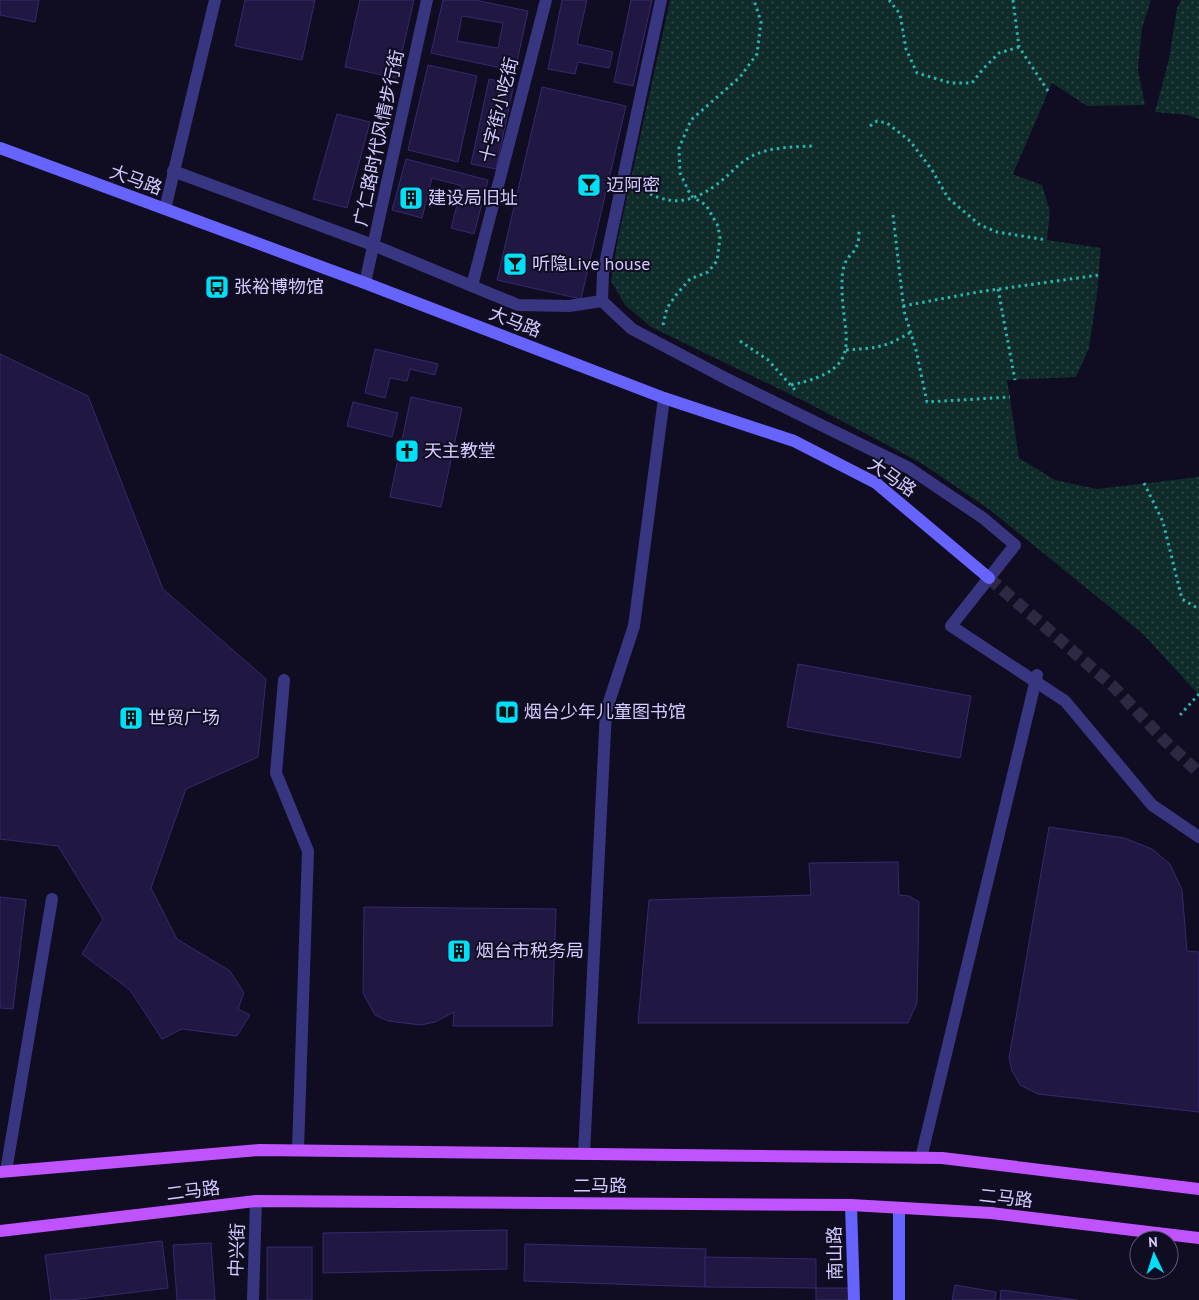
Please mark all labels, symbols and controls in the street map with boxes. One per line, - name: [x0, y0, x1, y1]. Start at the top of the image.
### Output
- street label: 广仁路时代风情步行街: [349, 47, 408, 228]
- street label: 十字街小吃街: [474, 55, 523, 165]
- street label: 大马路: [107, 159, 165, 200]
- bar icon: 迈阿密: [576, 172, 602, 198]
- place label: 迈阿密: [606, 173, 660, 196]
- building icon: 建设局旧址: [398, 185, 424, 211]
- place label: 建设局旧址: [428, 186, 518, 209]
- bar icon: 听隐Live house: [502, 251, 528, 277]
- place label: 听隐Live house: [532, 252, 650, 275]
- bus stop icon: 张裕博物馆: [204, 274, 230, 300]
- place label: 张裕博物馆: [234, 275, 324, 298]
- street label: 大马路: [486, 301, 545, 342]
- church icon: 天主教堂: [394, 438, 420, 464]
- place label: 天主教堂: [424, 439, 496, 462]
- street label: 大马路: [864, 452, 921, 501]
- library icon: 烟台少年儿童图书馆: [494, 699, 520, 725]
- place label: 烟台少年儿童图书馆: [524, 700, 686, 723]
- building icon: 世贸广场: [118, 705, 144, 731]
- place label: 世贸广场: [148, 706, 220, 729]
- building icon: 烟台市税务局: [446, 938, 472, 964]
- place label: 烟台市税务局: [476, 939, 584, 962]
- street label: 二马路: [573, 1174, 627, 1197]
- street label: 二马路: [165, 1176, 221, 1205]
- street label: 二马路: [978, 1183, 1034, 1212]
- street label: 中兴街: [224, 1223, 249, 1277]
- street label: 南山路: [823, 1226, 846, 1280]
- north arrow: [1129, 1230, 1179, 1280]
- text: N: [1148, 1233, 1158, 1251]

